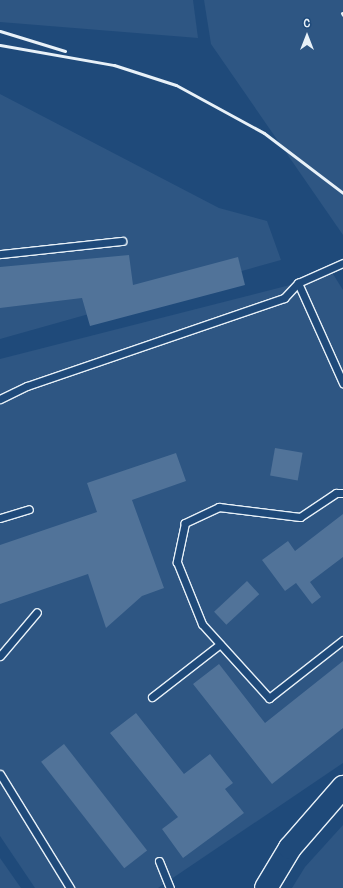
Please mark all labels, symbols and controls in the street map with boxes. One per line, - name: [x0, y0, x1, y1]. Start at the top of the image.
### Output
- north arrow: [287, 16, 327, 56]
- text: С: [304, 17, 310, 30]

